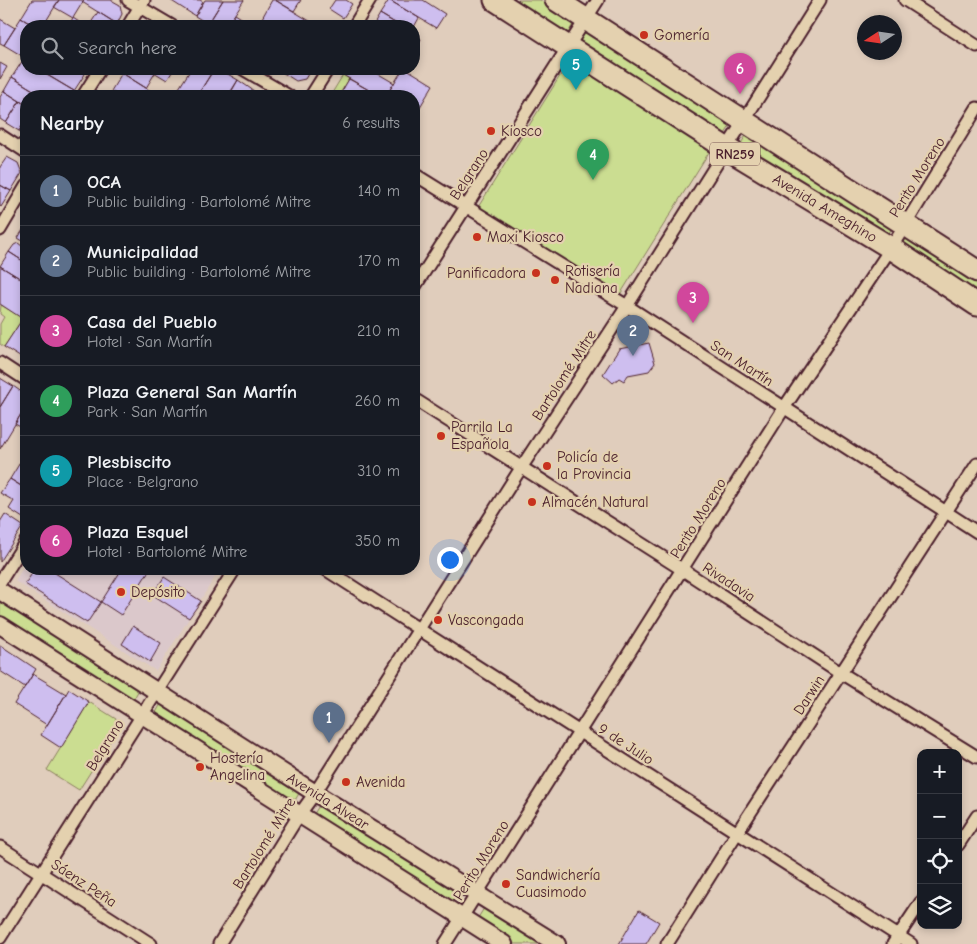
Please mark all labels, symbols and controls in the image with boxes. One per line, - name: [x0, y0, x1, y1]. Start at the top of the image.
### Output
- north arrow: [857, 15, 902, 60]
- search box: [20, 20, 420, 75]
- place label: Gomería: [654, 26, 710, 44]
- marker: Gomería: [638, 29, 650, 41]
- icon: search: [38, 34, 66, 62]
- text: Search here: [78, 37, 177, 59]
- pin: 5: [560, 49, 592, 90]
- pin: 6: [724, 53, 756, 94]
- text: Nearby: [40, 111, 104, 135]
- text: 6 results: [342, 114, 400, 132]
- place label: Kiosco: [501, 122, 542, 140]
- marker: Kiosco: [485, 125, 497, 137]
- street label: Perito Moreno: [885, 133, 949, 221]
- pin: 4: [577, 139, 609, 180]
- road number: RN259: [710, 142, 760, 166]
- street label: Belgrano: [446, 145, 492, 203]
- street label: Avenida Ameghino: [769, 170, 881, 246]
- text: OCA: [87, 171, 121, 193]
- text: 1: [53, 182, 59, 200]
- text: 140 m: [358, 182, 400, 200]
- text: Public building · Bartolomé Mitre: [87, 193, 311, 211]
- place label: Maxi Kiosco: [487, 228, 564, 246]
- marker: Maxi Kiosco: [471, 231, 483, 243]
- text: Municipalidad: [87, 241, 199, 263]
- text: 2: [52, 252, 60, 270]
- text: 170 m: [358, 252, 400, 270]
- place label: Rotisería Nadiana: [565, 262, 620, 297]
- text: Public building · Bartolomé Mitre: [87, 263, 311, 281]
- place label: Panificadora: [447, 264, 526, 282]
- marker: Panificadora: [530, 267, 542, 279]
- marker: Rotisería Nadiana: [549, 274, 561, 286]
- pin: 3: [677, 282, 709, 323]
- text: Casa del Pueblo: [87, 311, 217, 333]
- pin: 2: [617, 315, 649, 356]
- text: 3: [52, 322, 60, 340]
- text: 210 m: [357, 322, 400, 340]
- street label: Bartolomé Mitre: [528, 326, 600, 424]
- text: Hotel · San Martín: [87, 333, 212, 351]
- street label: San Martín: [707, 336, 777, 390]
- text: Plaza General San Martín: [87, 381, 297, 403]
- text: 4: [52, 392, 60, 410]
- text: 260 m: [355, 392, 400, 410]
- text: Park · San Martín: [87, 403, 208, 421]
- place label: Parrila La Española: [451, 418, 513, 453]
- marker: Parrila La Española: [435, 430, 447, 442]
- place label: Policía de la Provincia: [557, 448, 631, 483]
- text: Plesbiscito: [87, 451, 171, 473]
- marker: Policía de la Provincia: [541, 460, 553, 472]
- text: 5: [52, 462, 60, 480]
- text: 310 m: [357, 462, 400, 480]
- text: Place · Belgrano: [87, 473, 199, 491]
- street label: Perito Moreno: [666, 474, 730, 562]
- place label: Almacén Natural: [542, 493, 648, 511]
- marker: Almacén Natural: [526, 496, 538, 508]
- text: Plaza Esquel: [87, 521, 189, 543]
- text: 6: [52, 532, 60, 550]
- text: 350 m: [355, 532, 400, 550]
- text: Hotel · Bartolomé Mitre: [87, 543, 247, 561]
- your location: [437, 547, 463, 573]
- street label: Rivadavia: [699, 558, 759, 606]
- place label: Depósito: [131, 583, 185, 601]
- marker: Depósito: [115, 586, 127, 598]
- place label: Vascongada: [448, 611, 524, 629]
- marker: Vascongada: [432, 614, 444, 626]
- street label: Darwin: [790, 672, 828, 718]
- pin: 1: [313, 702, 345, 743]
- street label: Belgrano: [82, 716, 128, 774]
- street label: 9 de Julio: [595, 719, 657, 769]
- place label: Hostería Angelina: [210, 749, 265, 784]
- map controls: [917, 749, 962, 929]
- button: +: [917, 749, 962, 794]
- marker: Hostería Angelina: [194, 761, 206, 773]
- street label: Avenida Alvear: [283, 769, 373, 834]
- place label: Avenida: [356, 773, 406, 791]
- marker: Avenida: [340, 776, 352, 788]
- street label: Bartolomé Mitre: [229, 794, 300, 892]
- button: −: [917, 794, 962, 839]
- street label: Perito Moreno: [449, 816, 513, 904]
- button: locate: [917, 839, 962, 884]
- street label: Sáenz Peña: [48, 855, 120, 911]
- place label: Sandwichería Cuasimodo: [516, 866, 601, 901]
- marker: Sandwichería Cuasimodo: [500, 878, 512, 890]
- button: layers: [917, 884, 962, 929]

